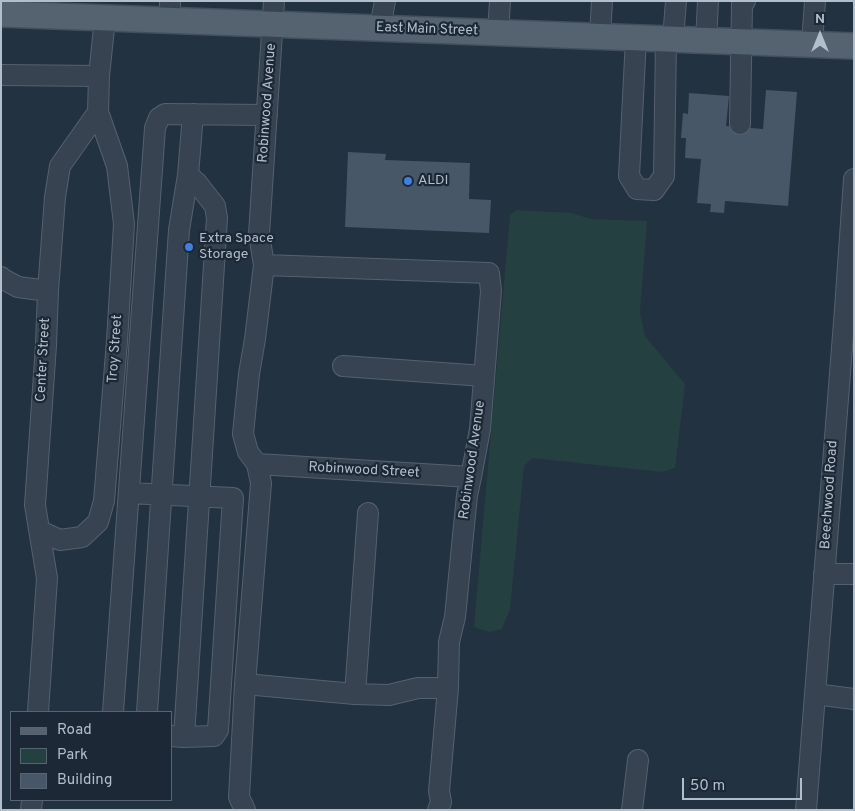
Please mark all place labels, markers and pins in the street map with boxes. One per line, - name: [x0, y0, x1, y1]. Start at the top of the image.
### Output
- place label: ALDI: [418, 173, 448, 189]
- marker: ALDI: [402, 175, 414, 187]
- place label: Extra Space Storage: [199, 231, 274, 264]
- marker: Extra Space Storage: [183, 241, 195, 253]

